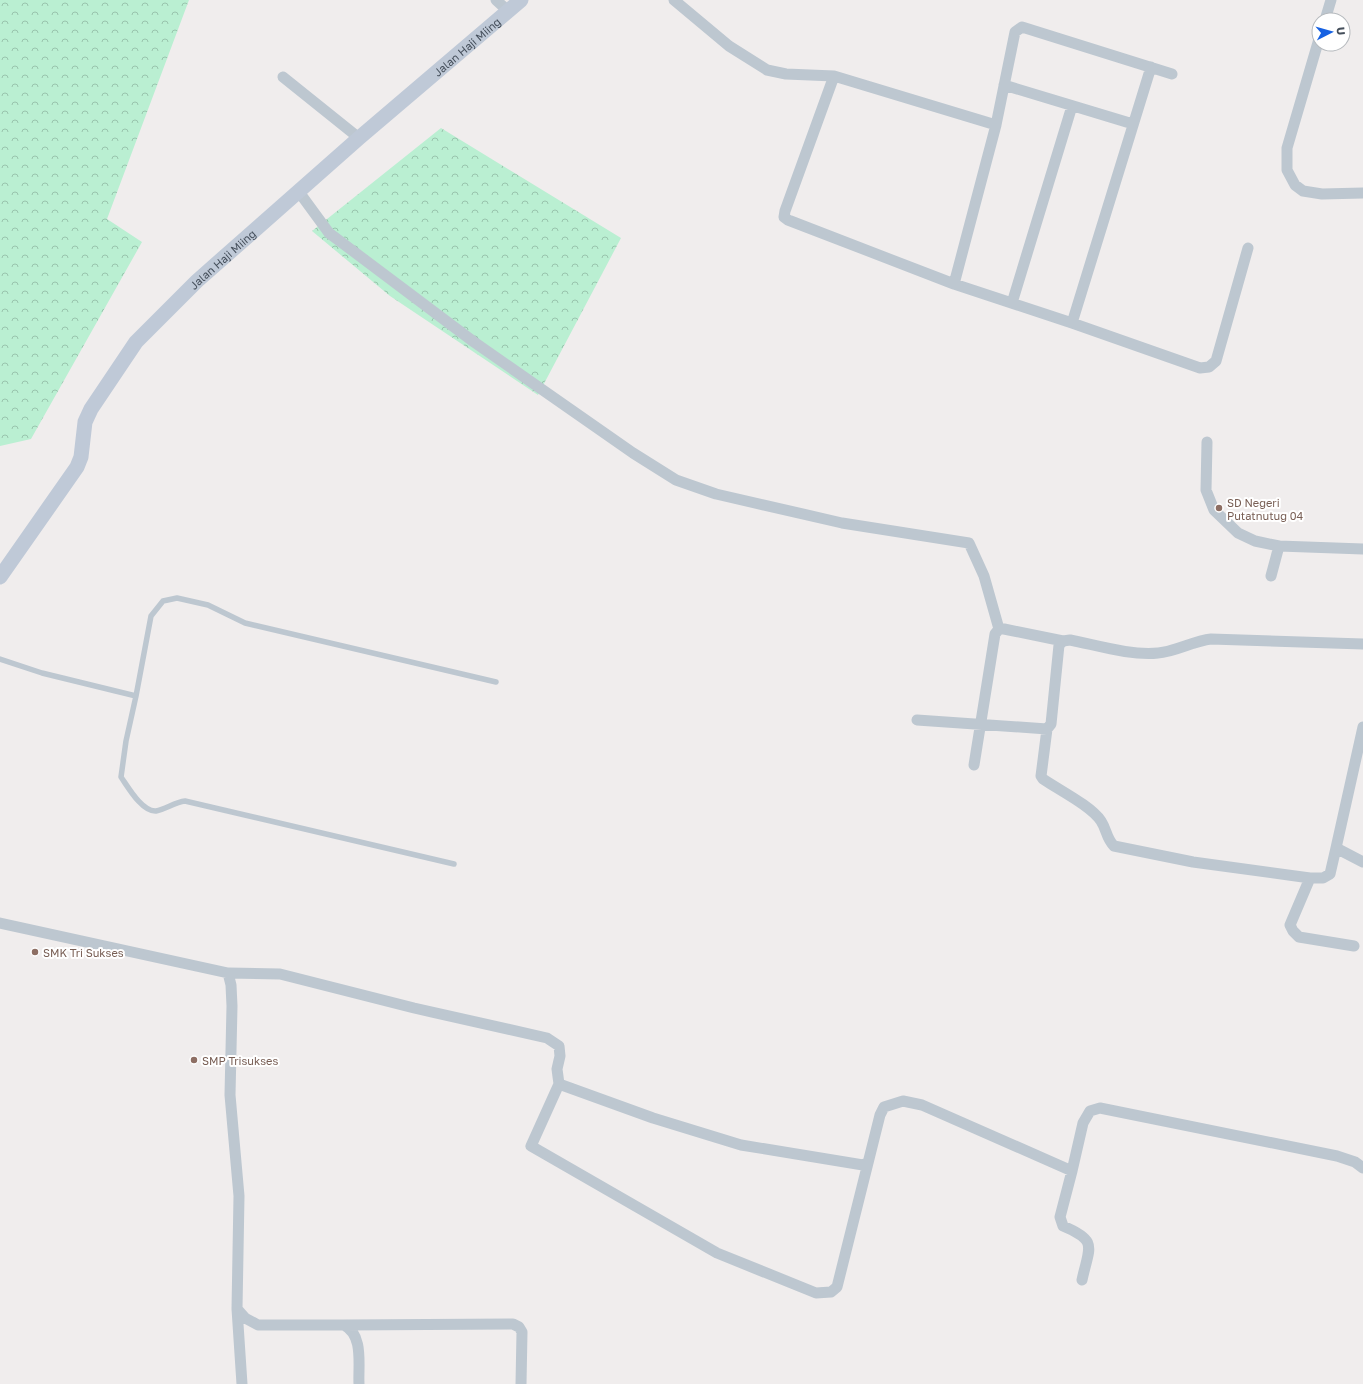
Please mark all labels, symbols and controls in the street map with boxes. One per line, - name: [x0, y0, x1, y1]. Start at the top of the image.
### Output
- north arrow: [1311, 12, 1351, 52]
- street label: Jalan Haji Miing: [431, 14, 503, 78]
- text: U: [1335, 26, 1348, 36]
- street label: Jalan Haji Miing: [186, 226, 258, 292]
- place label: SD Negeri Putatnutug 04: [1227, 496, 1304, 522]
- marker: SD Negeri Putatnutug 04: [1214, 503, 1224, 513]
- place label: SMK Tri Sukses: [43, 946, 124, 959]
- marker: SMK Tri Sukses: [30, 947, 40, 957]
- place label: SMP Trisukses: [202, 1054, 278, 1067]
- marker: SMP Trisukses: [189, 1055, 199, 1065]

